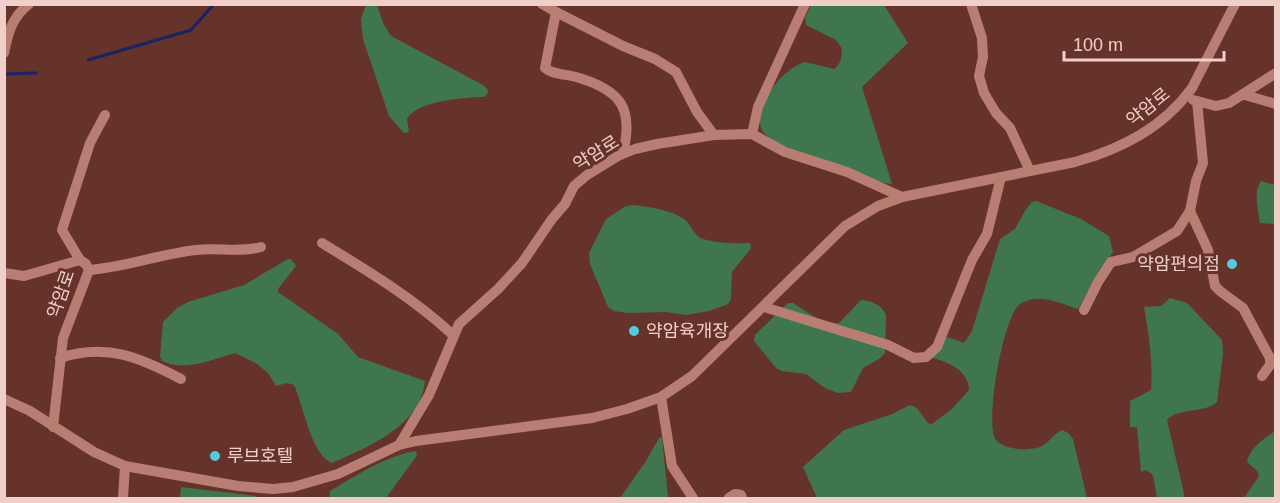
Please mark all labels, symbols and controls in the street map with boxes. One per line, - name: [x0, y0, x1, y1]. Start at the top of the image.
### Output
- scale bar: [1064, 24, 1224, 62]
- text: 100 m: [1073, 35, 1123, 55]
- street label: 약암로: [1122, 84, 1174, 130]
- street label: 약암로: [570, 131, 622, 175]
- place label: 약암편의점: [1137, 254, 1220, 274]
- marker: 약암편의점: [1225, 257, 1239, 271]
- street label: 약암로: [43, 267, 79, 321]
- place label: 약암육개장: [646, 321, 729, 341]
- marker: 약암육개장: [627, 324, 641, 338]
- place label: 루브호텔: [227, 446, 293, 466]
- marker: 루브호텔: [208, 449, 222, 463]

